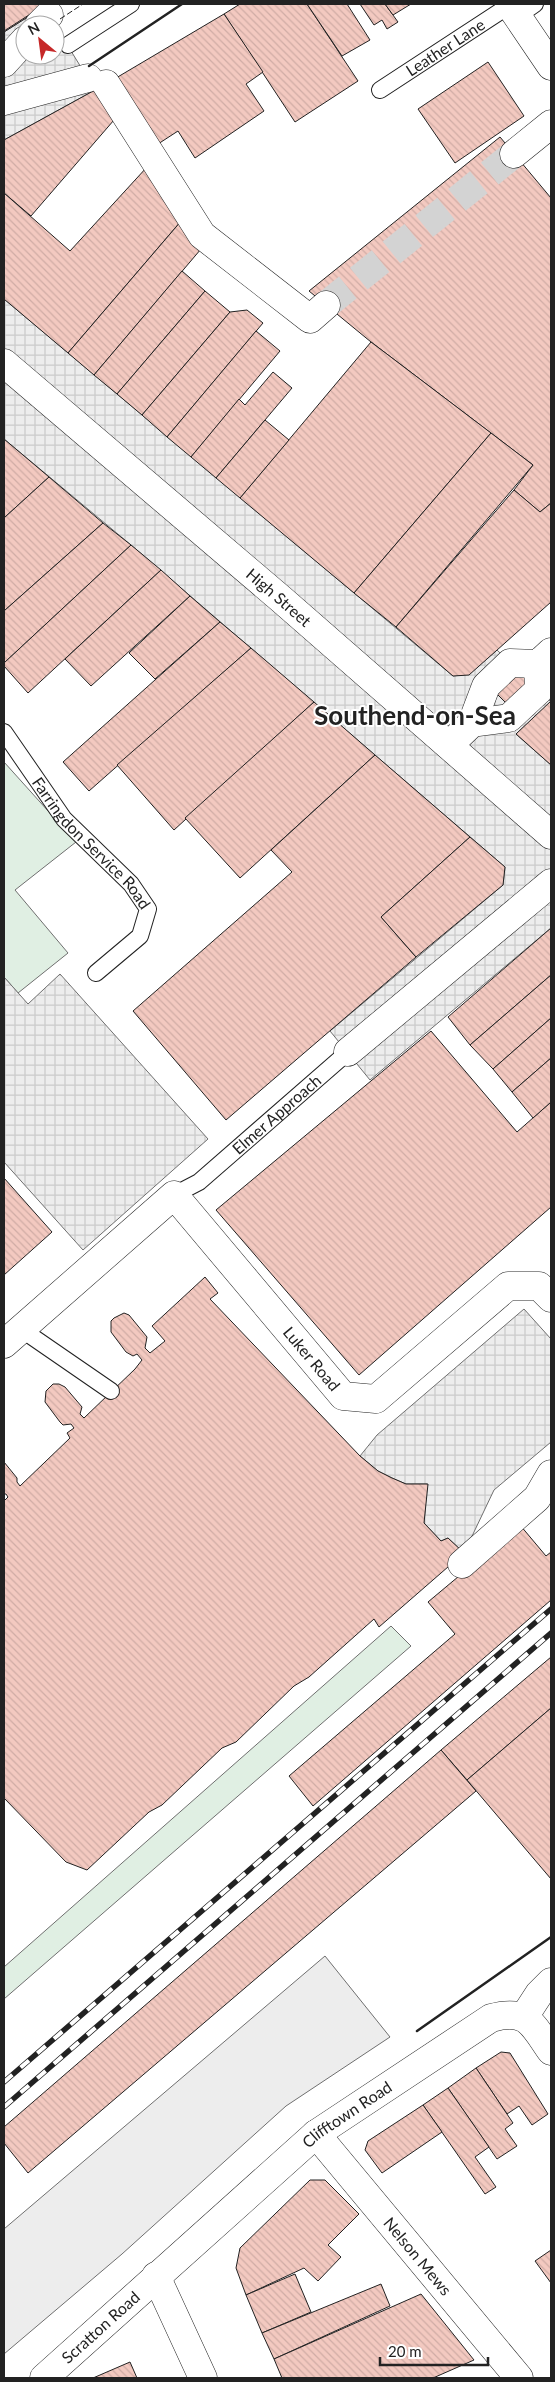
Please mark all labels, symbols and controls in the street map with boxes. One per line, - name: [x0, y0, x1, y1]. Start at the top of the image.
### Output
- street label: Leather Lane: [402, 14, 488, 80]
- north arrow: [15, 15, 65, 65]
- text: N: [25, 18, 42, 38]
- street label: High Street: [243, 564, 316, 630]
- district label: Southend-on-Sea: [314, 699, 516, 731]
- street label: Farringdon Service Road: [29, 773, 155, 912]
- street label: Elmer Approach: [228, 1070, 324, 1158]
- street label: Luker Road: [280, 1322, 344, 1394]
- street label: Clifftown Road: [298, 2077, 395, 2151]
- street label: Nelson Mews: [380, 2213, 456, 2299]
- street label: Scratton Road: [57, 2287, 143, 2367]
- scale bar: [380, 2334, 488, 2366]
- text: 20 m: [388, 2342, 422, 2360]

